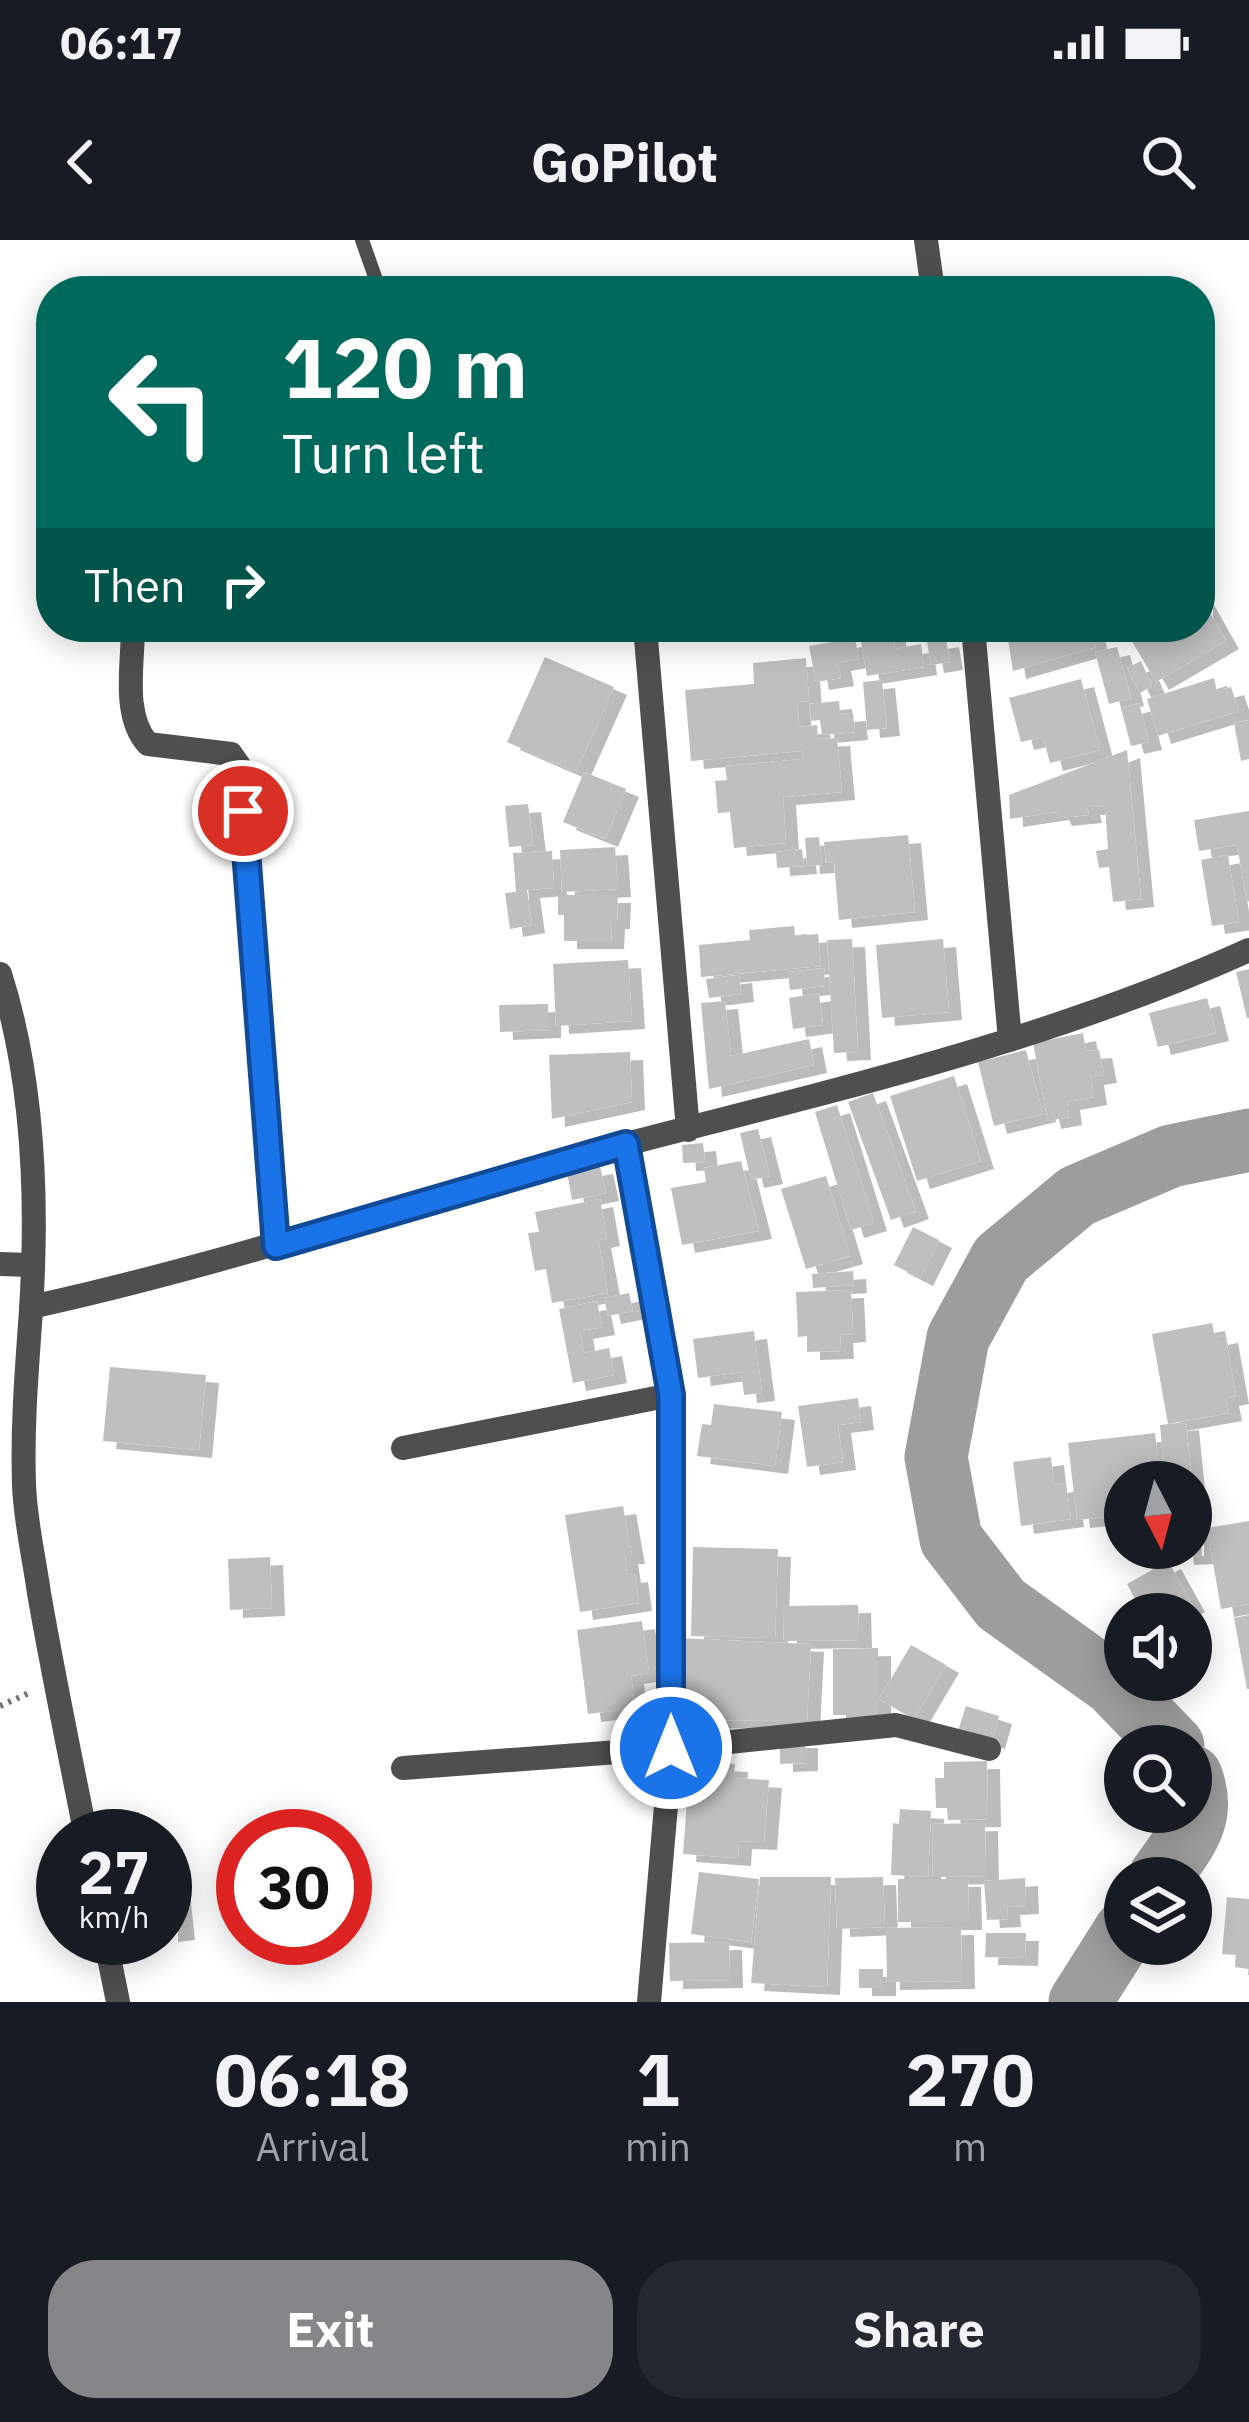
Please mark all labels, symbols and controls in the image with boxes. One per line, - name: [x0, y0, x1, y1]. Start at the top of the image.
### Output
- text: 06:17: [60, 13, 183, 71]
- text: GoPilot: [531, 127, 718, 197]
- icon: back: [48, 129, 114, 195]
- icon: search: [1135, 129, 1201, 195]
- text: 120 m: [282, 312, 528, 421]
- icon: left: [84, 324, 240, 480]
- text: Turn left: [282, 418, 485, 488]
- icon: right: [210, 552, 276, 618]
- text: Then: [84, 556, 186, 614]
- pin: [192, 760, 294, 862]
- icon: arrive: [210, 778, 276, 844]
- north arrow: [1104, 1461, 1212, 1569]
- map controls: [1104, 1461, 1212, 1965]
- button: sound: [1104, 1593, 1212, 1701]
- position arrow: [608, 1685, 734, 1811]
- button: search: [1104, 1725, 1212, 1833]
- speed limit sign: 30: [216, 1809, 372, 1965]
- text: 27: [78, 1832, 150, 1911]
- button: layers: [1104, 1857, 1212, 1965]
- text: km/h: [79, 1897, 149, 1936]
- text: 06:18: [214, 2032, 411, 2126]
- text: 1: [636, 2032, 680, 2126]
- text: 270: [905, 2032, 1035, 2126]
- text: Arrival: [256, 2121, 369, 2172]
- text: min: [625, 2121, 691, 2172]
- text: m: [953, 2121, 987, 2172]
- button: Exit: [48, 2260, 613, 2398]
- button: Share: [637, 2260, 1201, 2398]

